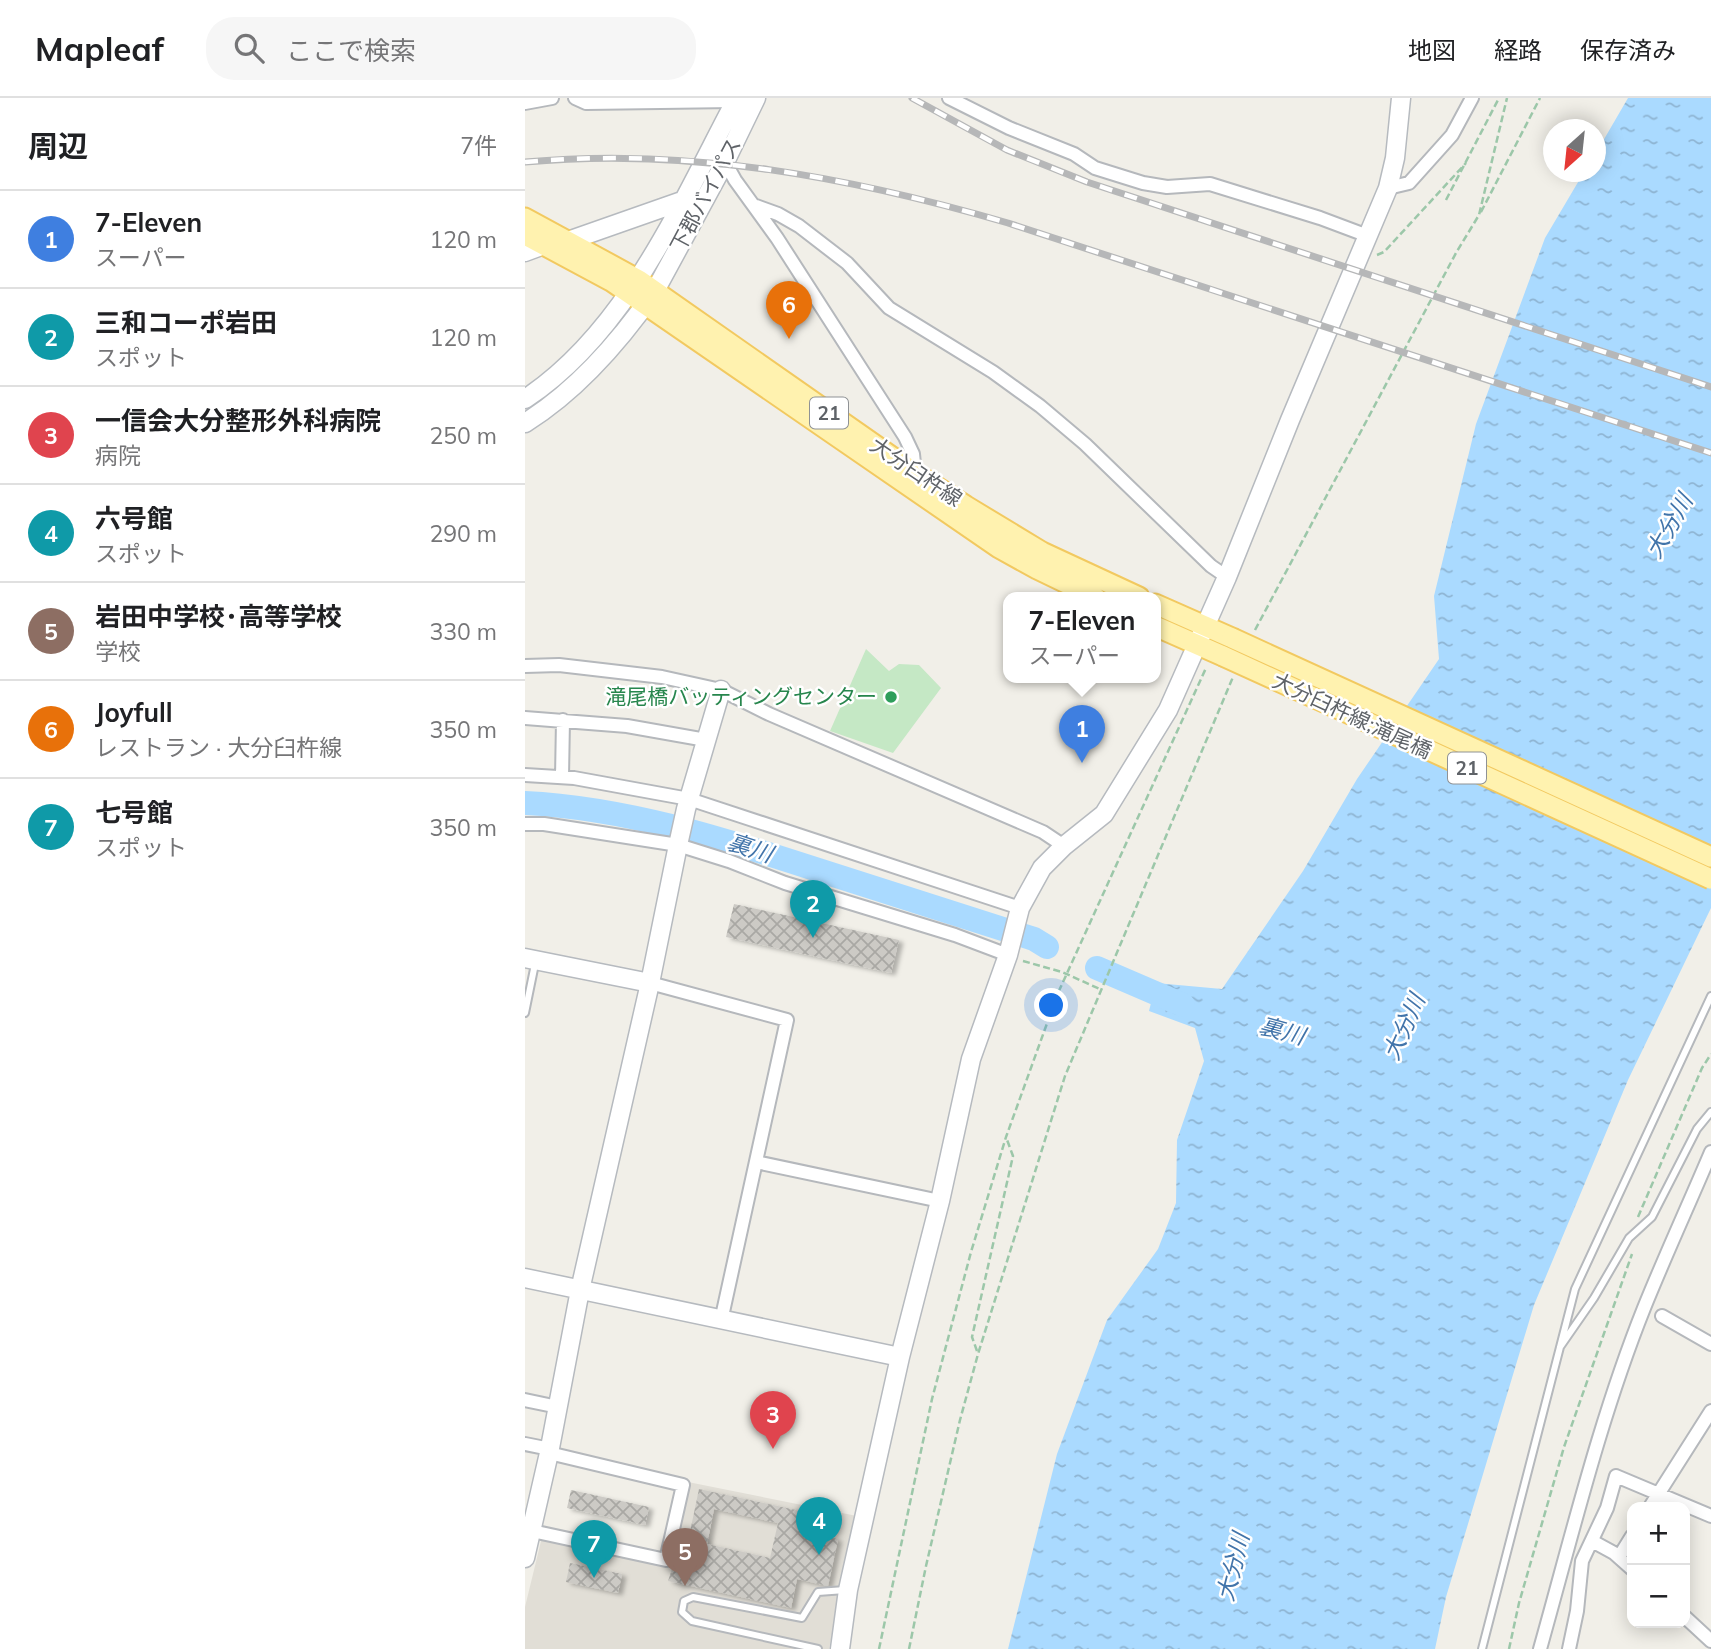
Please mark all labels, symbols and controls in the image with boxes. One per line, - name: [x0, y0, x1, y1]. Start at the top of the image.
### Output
- search box: [206, 17, 696, 80]
- text: Mapleaf: [35, 28, 164, 69]
- icon: search: [230, 29, 268, 67]
- text: ここで検索: [286, 34, 416, 67]
- text: 地図: [1408, 35, 1456, 65]
- text: 経路: [1494, 35, 1542, 65]
- text: 保存済み: [1580, 35, 1676, 65]
- north arrow: [1543, 119, 1606, 182]
- text: 周辺: [28, 127, 88, 165]
- text: 7件: [460, 131, 497, 160]
- street label: 下郡バイパス: [664, 133, 746, 256]
- text: 7-Eleven: [95, 206, 202, 239]
- text: 1: [44, 225, 58, 254]
- text: 120 m: [429, 225, 497, 254]
- text: スーパー: [95, 243, 187, 272]
- pin: 6: [766, 281, 812, 339]
- text: 三和コーポ岩田: [95, 306, 277, 339]
- text: 2: [44, 323, 58, 352]
- text: 120 m: [429, 323, 497, 352]
- text: スポット: [95, 343, 187, 372]
- road number: 21: [810, 398, 848, 428]
- text: 一信会大分整形外科病院: [95, 404, 381, 437]
- text: 3: [44, 421, 58, 450]
- text: 250 m: [429, 421, 497, 450]
- street label: 大分臼杵線: [866, 431, 967, 511]
- text: 病院: [95, 441, 141, 470]
- water label: 大分川: [1639, 486, 1700, 563]
- text: 六号館: [95, 502, 173, 535]
- text: 4: [44, 519, 58, 548]
- text: 290 m: [429, 519, 497, 548]
- text: スポット: [95, 539, 187, 568]
- popup: [1003, 592, 1161, 683]
- text: 岩田中学校･高等学校: [95, 600, 342, 633]
- text: 7-Eleven: [1028, 604, 1136, 637]
- text: 5: [44, 617, 58, 646]
- text: 330 m: [429, 617, 497, 646]
- text: 学校: [95, 637, 141, 666]
- text: スーパー: [1028, 641, 1120, 670]
- street label: 大分臼杵線;滝尾橋: [1269, 667, 1436, 763]
- place label: 滝尾橋バッティングセンター: [605, 683, 877, 709]
- marker: 滝尾橋バッティングセンター: [883, 689, 899, 705]
- text: Joyfull: [95, 696, 173, 729]
- pin: 1: [1059, 705, 1105, 763]
- text: 6: [44, 715, 58, 744]
- text: 350 m: [429, 715, 497, 744]
- text: レストラン · 大分臼杵線: [95, 733, 342, 762]
- road number: 21: [1448, 752, 1486, 783]
- text: 七号館: [95, 796, 173, 829]
- text: 7: [44, 813, 58, 842]
- text: 350 m: [429, 813, 497, 842]
- water label: 裏川: [724, 827, 779, 869]
- text: スポット: [95, 833, 187, 862]
- pin: 2: [790, 880, 836, 938]
- water label: 大分川: [1376, 987, 1432, 1064]
- your location: [1034, 988, 1068, 1022]
- water label: 裏川: [1256, 1011, 1311, 1051]
- pin: 3: [750, 1391, 796, 1449]
- pin: 4: [796, 1497, 842, 1555]
- map controls: [1627, 1502, 1690, 1628]
- button: +: [1627, 1502, 1690, 1565]
- pin: 7: [571, 1520, 617, 1578]
- water label: 大分川: [1210, 1527, 1256, 1604]
- pin: 5: [662, 1528, 708, 1586]
- button: −: [1627, 1565, 1690, 1628]

